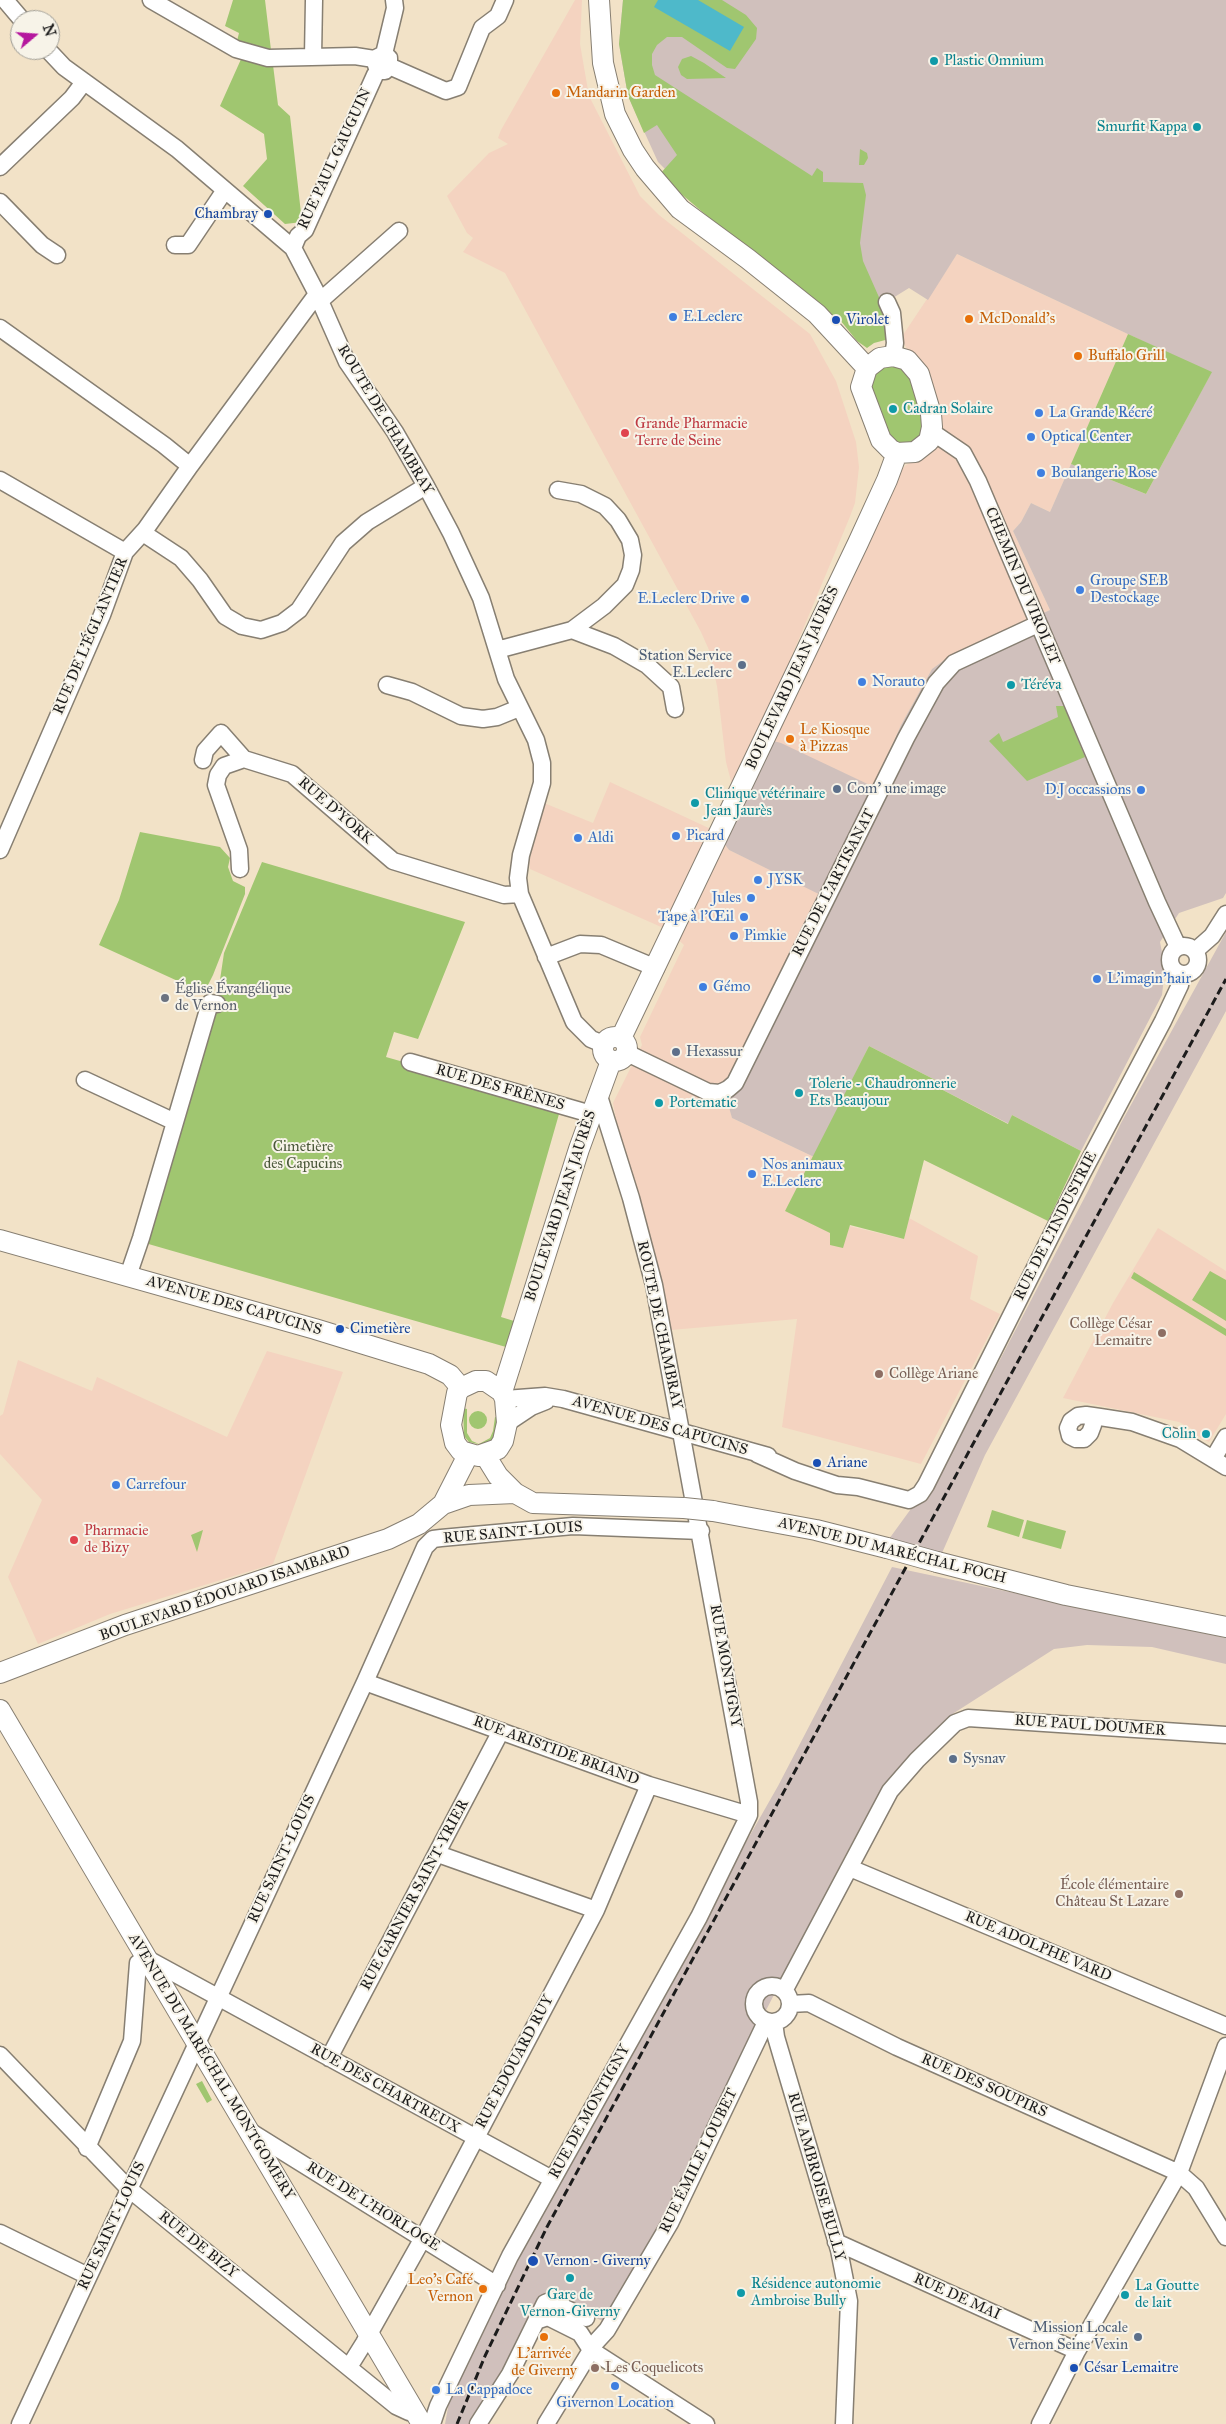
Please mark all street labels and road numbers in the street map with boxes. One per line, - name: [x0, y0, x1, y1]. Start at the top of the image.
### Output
- street label: RUE PAUL GAUGUIN: [294, 86, 376, 232]
- street label: ROUTE DE CHAMBRAY: [333, 342, 437, 498]
- street label: CHEMIN DU VIROLET: [981, 505, 1063, 667]
- street label: RUE DE L'ÉGLANTIER: [50, 555, 132, 717]
- street label: BOULEVARD JEAN JAURÈS: [743, 584, 843, 772]
- street label: RUE D'YORK: [294, 774, 376, 848]
- street label: RUE DE L'ARTISANAT: [789, 806, 879, 960]
- street label: RUE DES FRÊNES: [433, 1061, 567, 1115]
- street label: BOULEVARD JEAN JAURÈS: [522, 1108, 600, 1304]
- street label: RUE DE L'INDUSTRIE: [1011, 1149, 1101, 1303]
- street label: ROUTE DE CHAMBRAY: [632, 1239, 686, 1411]
- street label: AVENUE DES CAPUCINS: [144, 1272, 324, 1340]
- street label: AVENUE DES CAPUCINS: [570, 1392, 750, 1460]
- street label: AVENUE DU MARÉCHAL FOCH: [776, 1514, 1008, 1588]
- street label: RUE SAINT-LOUIS: [443, 1518, 583, 1548]
- street label: BOULEVARD ÉDOUARD ISAMBARD: [97, 1543, 353, 1645]
- street label: RUE MONTIGNY: [705, 1603, 745, 1729]
- street label: RUE PAUL DOUMER: [1014, 1712, 1166, 1740]
- street label: RUE ARISTIDE BRIAND: [471, 1713, 641, 1789]
- street label: RUE SAINT-LOUIS: [244, 1792, 320, 1926]
- street label: RUE GARNIER SAINT-YRIER: [357, 1797, 473, 1993]
- street label: RUE ADOLPHE VARD: [962, 1908, 1114, 1986]
- street label: AVENUE DU MARÉCHAL MONTGOMERY: [124, 1931, 298, 2203]
- street label: RUE EDOUARD RUY: [472, 1992, 558, 2132]
- street label: RUE DES CHARTREUX: [307, 2040, 463, 2138]
- street label: RUE DE MONTIGNY: [546, 2042, 634, 2182]
- street label: RUE DES SOUPIRS: [918, 2050, 1050, 2122]
- street label: RUE ÉMILE LOUBET: [656, 2086, 742, 2236]
- street label: RUE AMBROISE BULLY: [783, 2091, 849, 2263]
- street label: RUE SAINT-LOUIS: [74, 2159, 150, 2293]
- street label: RUE DE L'HORLOGE: [303, 2159, 443, 2255]
- street label: RUE DE BIZY: [155, 2208, 241, 2282]
- street label: RUE DE MAI: [911, 2270, 1003, 2324]

